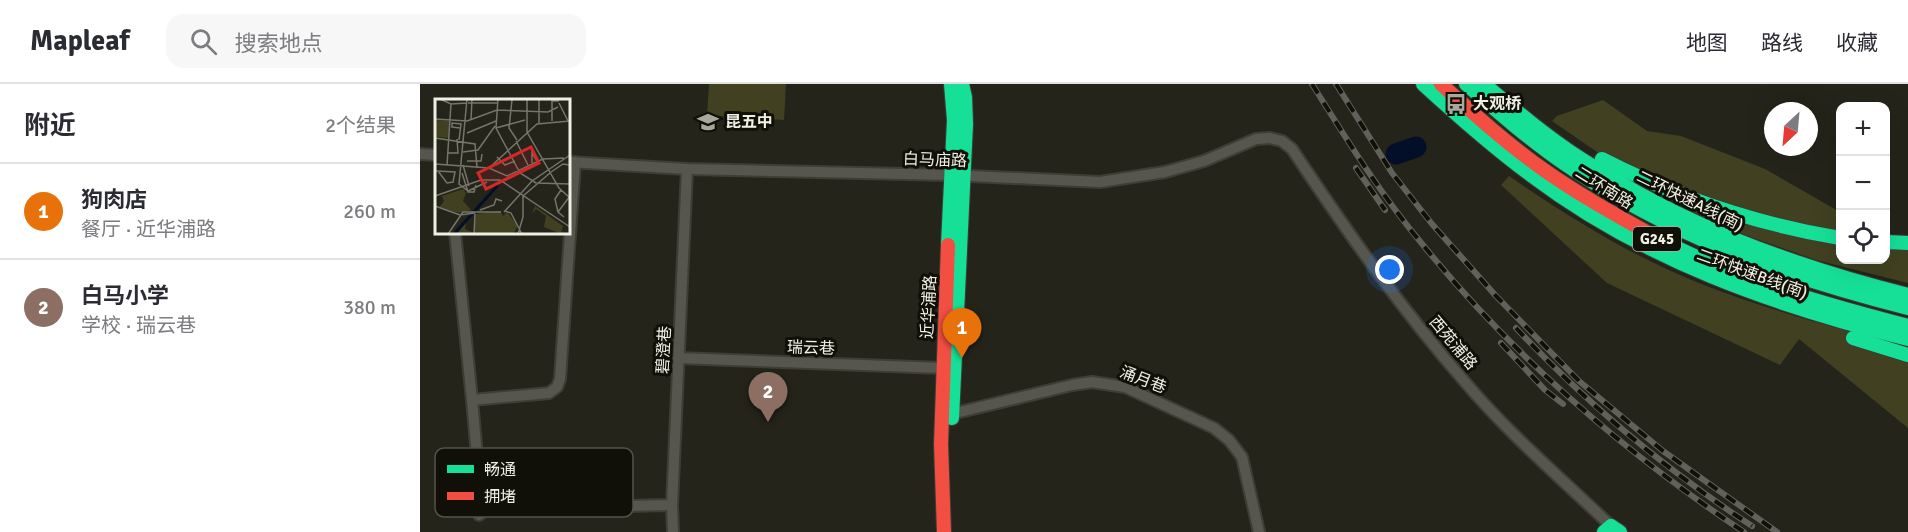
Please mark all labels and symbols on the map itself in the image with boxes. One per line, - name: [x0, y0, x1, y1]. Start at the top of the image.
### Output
- bus stop icon: 大观桥: [1444, 92, 1468, 116]
- place label: 大观桥: [1473, 94, 1522, 114]
- inset map: [435, 99, 570, 234]
- north arrow: [1764, 102, 1818, 156]
- school or university icon: 昆五中: [696, 110, 720, 134]
- place label: 昆五中: [725, 112, 773, 132]
- street label: 白马庙路: [903, 149, 967, 171]
- street label: 二环南路: [1572, 163, 1636, 213]
- street label: 二环快速A线(南): [1633, 166, 1747, 236]
- road number: G245: [1633, 227, 1681, 251]
- street label: 二环快速B线(南): [1694, 245, 1810, 303]
- your location: [1375, 255, 1404, 284]
- street label: 近华浦路: [917, 275, 941, 339]
- pin: 1: [942, 308, 982, 358]
- street label: 西苑浦路: [1425, 312, 1481, 374]
- street label: 碧澄巷: [653, 326, 675, 374]
- street label: 瑞云巷: [787, 337, 835, 359]
- street label: 涌月巷: [1117, 362, 1169, 398]
- pin: 2: [748, 372, 788, 422]
- legend: [435, 448, 633, 517]
- text: 畅通: [484, 460, 516, 480]
- text: 拥堵: [484, 487, 516, 507]

